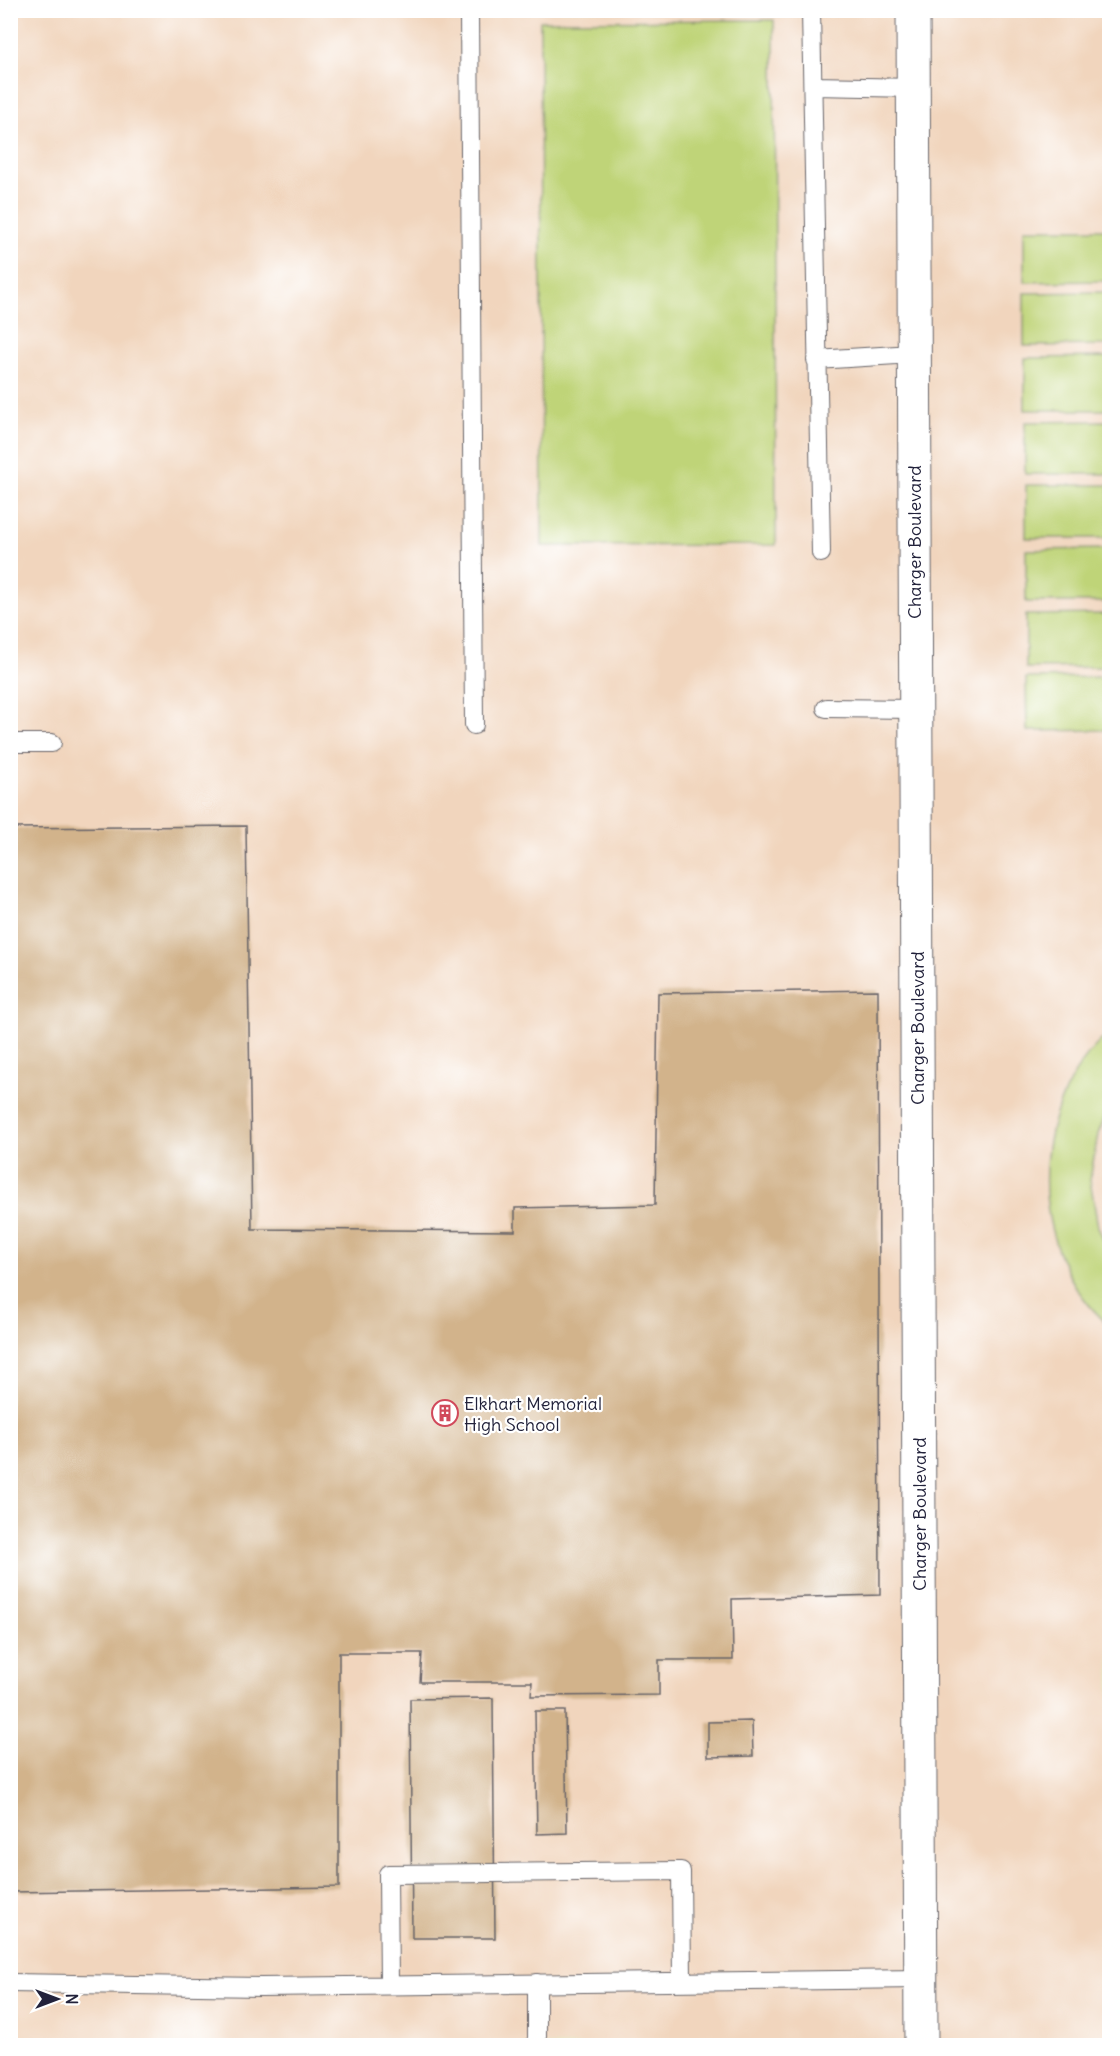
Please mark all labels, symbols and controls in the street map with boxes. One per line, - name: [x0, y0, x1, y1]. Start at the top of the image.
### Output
- street label: Charger Boulevard: [903, 465, 926, 619]
- street label: Charger Boulevard: [906, 951, 929, 1105]
- place label: Elkhart Memorial High School: [464, 1392, 602, 1436]
- building icon: Elkhart Memorial High School: [430, 1398, 460, 1428]
- street label: Charger Boulevard: [908, 1437, 931, 1591]
- north arrow: [27, 1969, 87, 2029]
- text: N: [62, 1993, 82, 2005]

